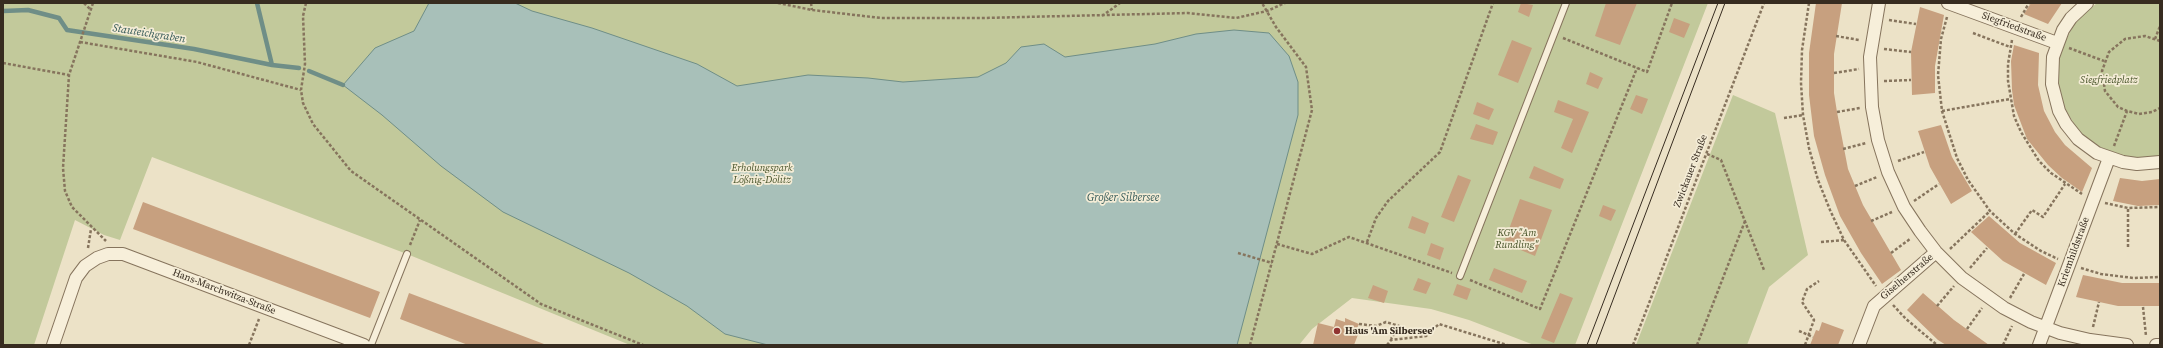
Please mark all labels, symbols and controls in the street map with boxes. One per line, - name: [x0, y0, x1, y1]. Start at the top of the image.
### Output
- street label: Siegfriedstraße: [1980, 10, 2048, 44]
- water label: Stauteichgraben: [112, 22, 186, 46]
- park label: Siegfriedplatz: [2080, 74, 2138, 86]
- street label: Zwickauer Straße: [1672, 133, 1710, 209]
- park label: Erholungspark Lößnig-Dölitz: [732, 162, 792, 186]
- water label: Großer Silbersee: [1087, 191, 1159, 205]
- street label: Kriemhildstraße: [2056, 215, 2092, 289]
- park label: KGV "Am Rundling": [1495, 227, 1539, 250]
- street label: Giselherstraße: [1878, 251, 1936, 303]
- street label: Hans-Marchwitza-Straße: [171, 267, 277, 317]
- place label: Haus 'Am Silbersee': [1345, 325, 1434, 337]
- marker: Haus 'Am Silbersee': [1332, 326, 1342, 336]

